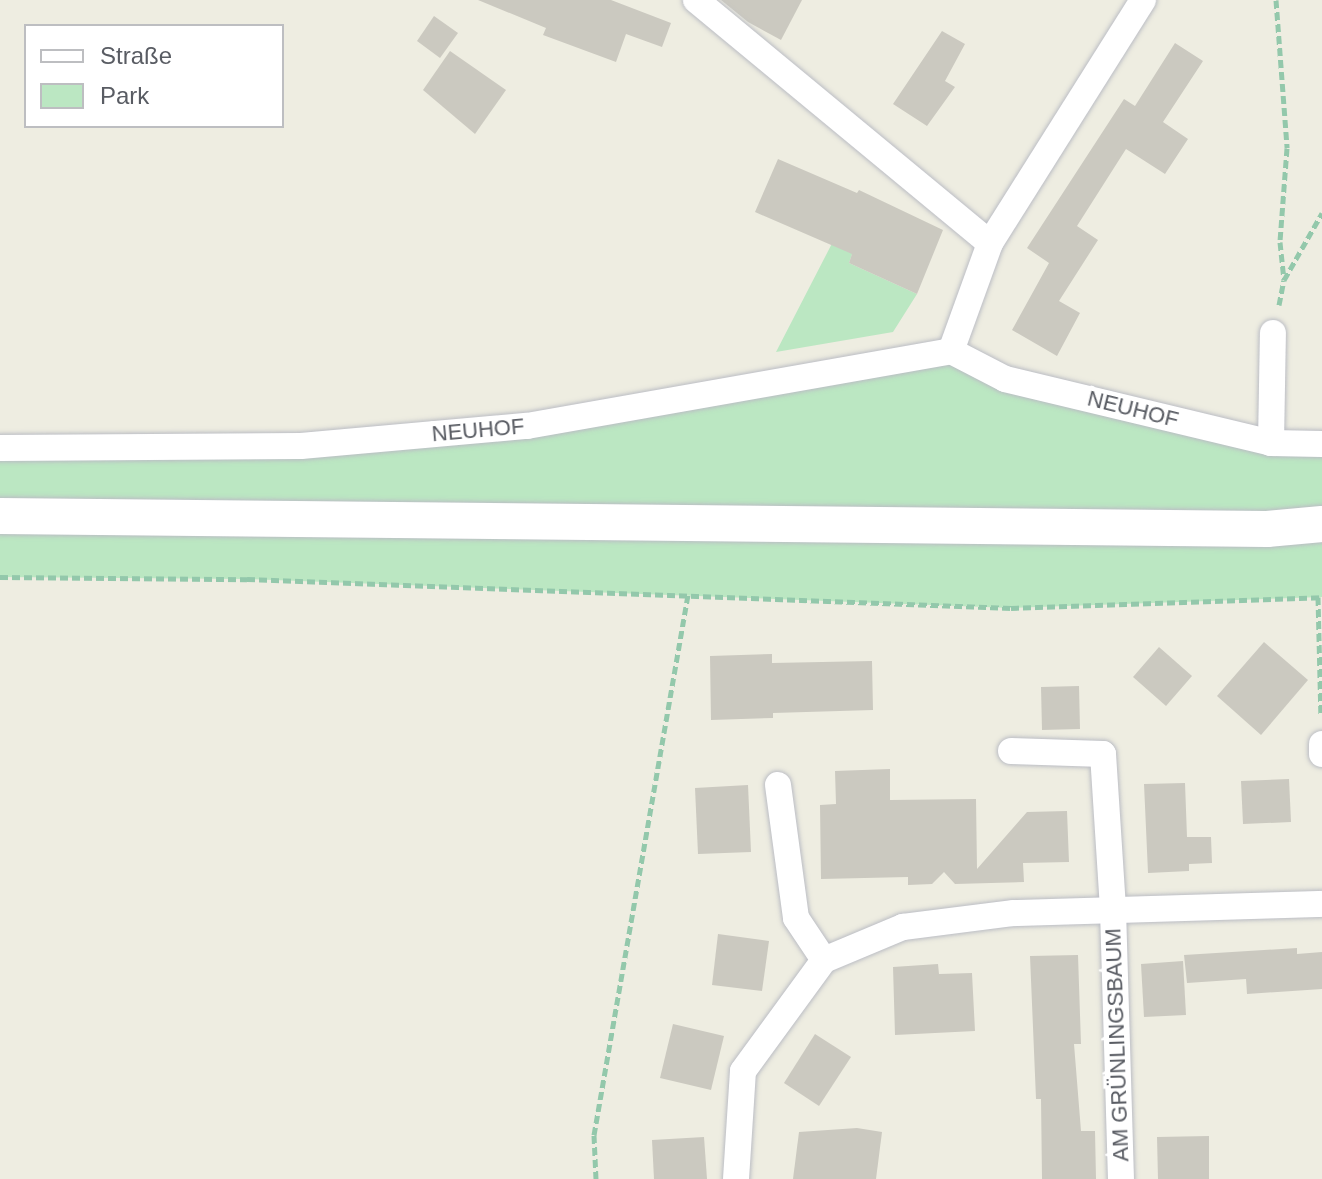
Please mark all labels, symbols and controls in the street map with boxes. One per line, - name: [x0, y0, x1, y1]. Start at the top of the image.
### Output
- legend: [24, 24, 284, 128]
- text: Straße: [100, 42, 172, 69]
- text: Park: [100, 82, 149, 109]
- street label: NEUHOF: [1085, 385, 1181, 433]
- street label: NEUHOF: [431, 413, 525, 447]
- street label: AM GRÜNLINGSBAUM: [1100, 928, 1134, 1162]

